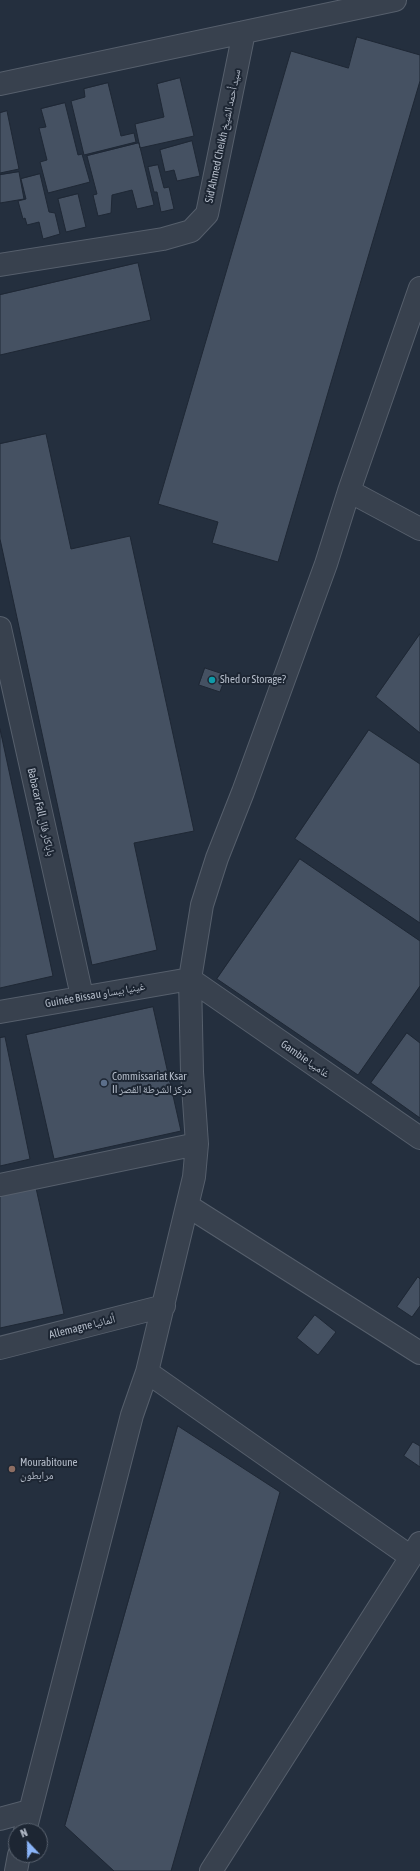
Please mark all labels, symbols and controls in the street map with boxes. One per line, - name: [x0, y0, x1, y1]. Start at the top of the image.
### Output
- street label: Sid'Ahmed Cheikh سيد أحمد الشيخ: [202, 68, 244, 204]
- place label: Shed or Storage?: [220, 673, 286, 687]
- marker: Shed or Storage?: [207, 675, 217, 685]
- street label: Babacar Fall باباكار فال: [24, 767, 58, 857]
- street label: Guinée Bissau غينيا بيساو: [44, 980, 146, 1010]
- street label: Gambie غامبيا: [278, 1037, 332, 1081]
- place label: Commissariat Ksar II مركز الشرطة القصر: [112, 1070, 192, 1096]
- marker: Commissariat Ksar II مركز الشرطة القصر: [99, 1078, 109, 1088]
- street label: Allemagne ألمانيا: [48, 1312, 116, 1342]
- place label: Mourabitoune مرابطون: [20, 1456, 78, 1482]
- marker: Mourabitoune مرابطون: [7, 1464, 17, 1474]
- north arrow: [8, 1823, 48, 1863]
- text: N: [19, 1826, 29, 1840]

